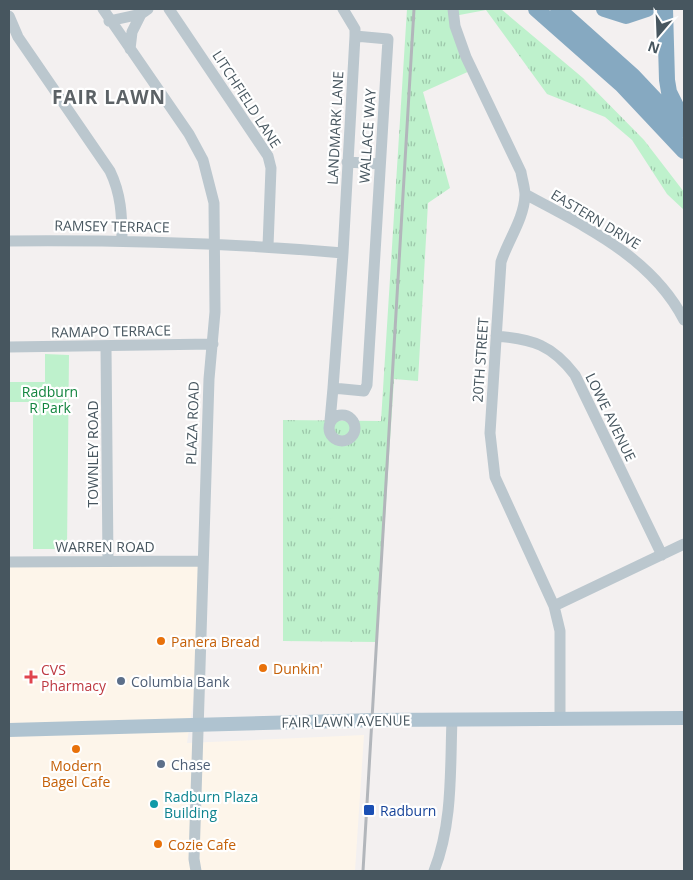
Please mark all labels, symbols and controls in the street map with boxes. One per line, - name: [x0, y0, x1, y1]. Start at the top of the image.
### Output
- north arrow: [633, 10, 683, 60]
- text: N: [645, 37, 662, 59]
- street label: LITCHFIELD LANE: [208, 47, 286, 151]
- street label: LANDMARK LANE: [323, 71, 347, 185]
- district label: FAIR LAWN: [52, 84, 166, 110]
- street label: WALLACE WAY: [354, 88, 380, 184]
- street label: EASTERN DRIVE: [548, 185, 644, 253]
- street label: RAMSEY TERRACE: [54, 215, 170, 237]
- street label: 20TH STREET: [468, 317, 492, 403]
- street label: RAMAPO TERRACE: [51, 320, 171, 342]
- street label: LOWE AVENUE: [581, 370, 641, 464]
- street label: PLAZA ROAD: [181, 381, 203, 465]
- park label: Radburn R Park: [22, 382, 78, 417]
- street label: TOWNLEY ROAD: [83, 400, 102, 508]
- street label: WARREN ROAD: [55, 537, 155, 556]
- place label: Panera Bread: [171, 632, 260, 651]
- marker: Panera Bread: [155, 635, 167, 647]
- place label: Dunkin': [273, 659, 323, 678]
- place label: CVS Pharmacy: [41, 660, 107, 695]
- marker: Dunkin': [257, 662, 269, 674]
- marker: CVS Pharmacy: [25, 671, 37, 683]
- place label: Columbia Bank: [131, 672, 230, 691]
- marker: Columbia Bank: [115, 675, 127, 687]
- street label: FAIR LAWN AVENUE: [281, 710, 411, 732]
- marker: Modern Bagel Cafe: [70, 743, 82, 755]
- place label: Chase: [171, 755, 211, 774]
- place label: Modern Bagel Cafe: [42, 756, 110, 791]
- marker: Chase: [155, 758, 167, 770]
- place label: Radburn Plaza Building: [164, 787, 258, 822]
- marker: Radburn Plaza Building: [148, 798, 160, 810]
- place label: Radburn: [380, 801, 436, 820]
- marker: Radburn: [362, 803, 376, 817]
- place label: Cozie Cafe: [168, 835, 236, 854]
- marker: Cozie Cafe: [152, 838, 164, 850]

